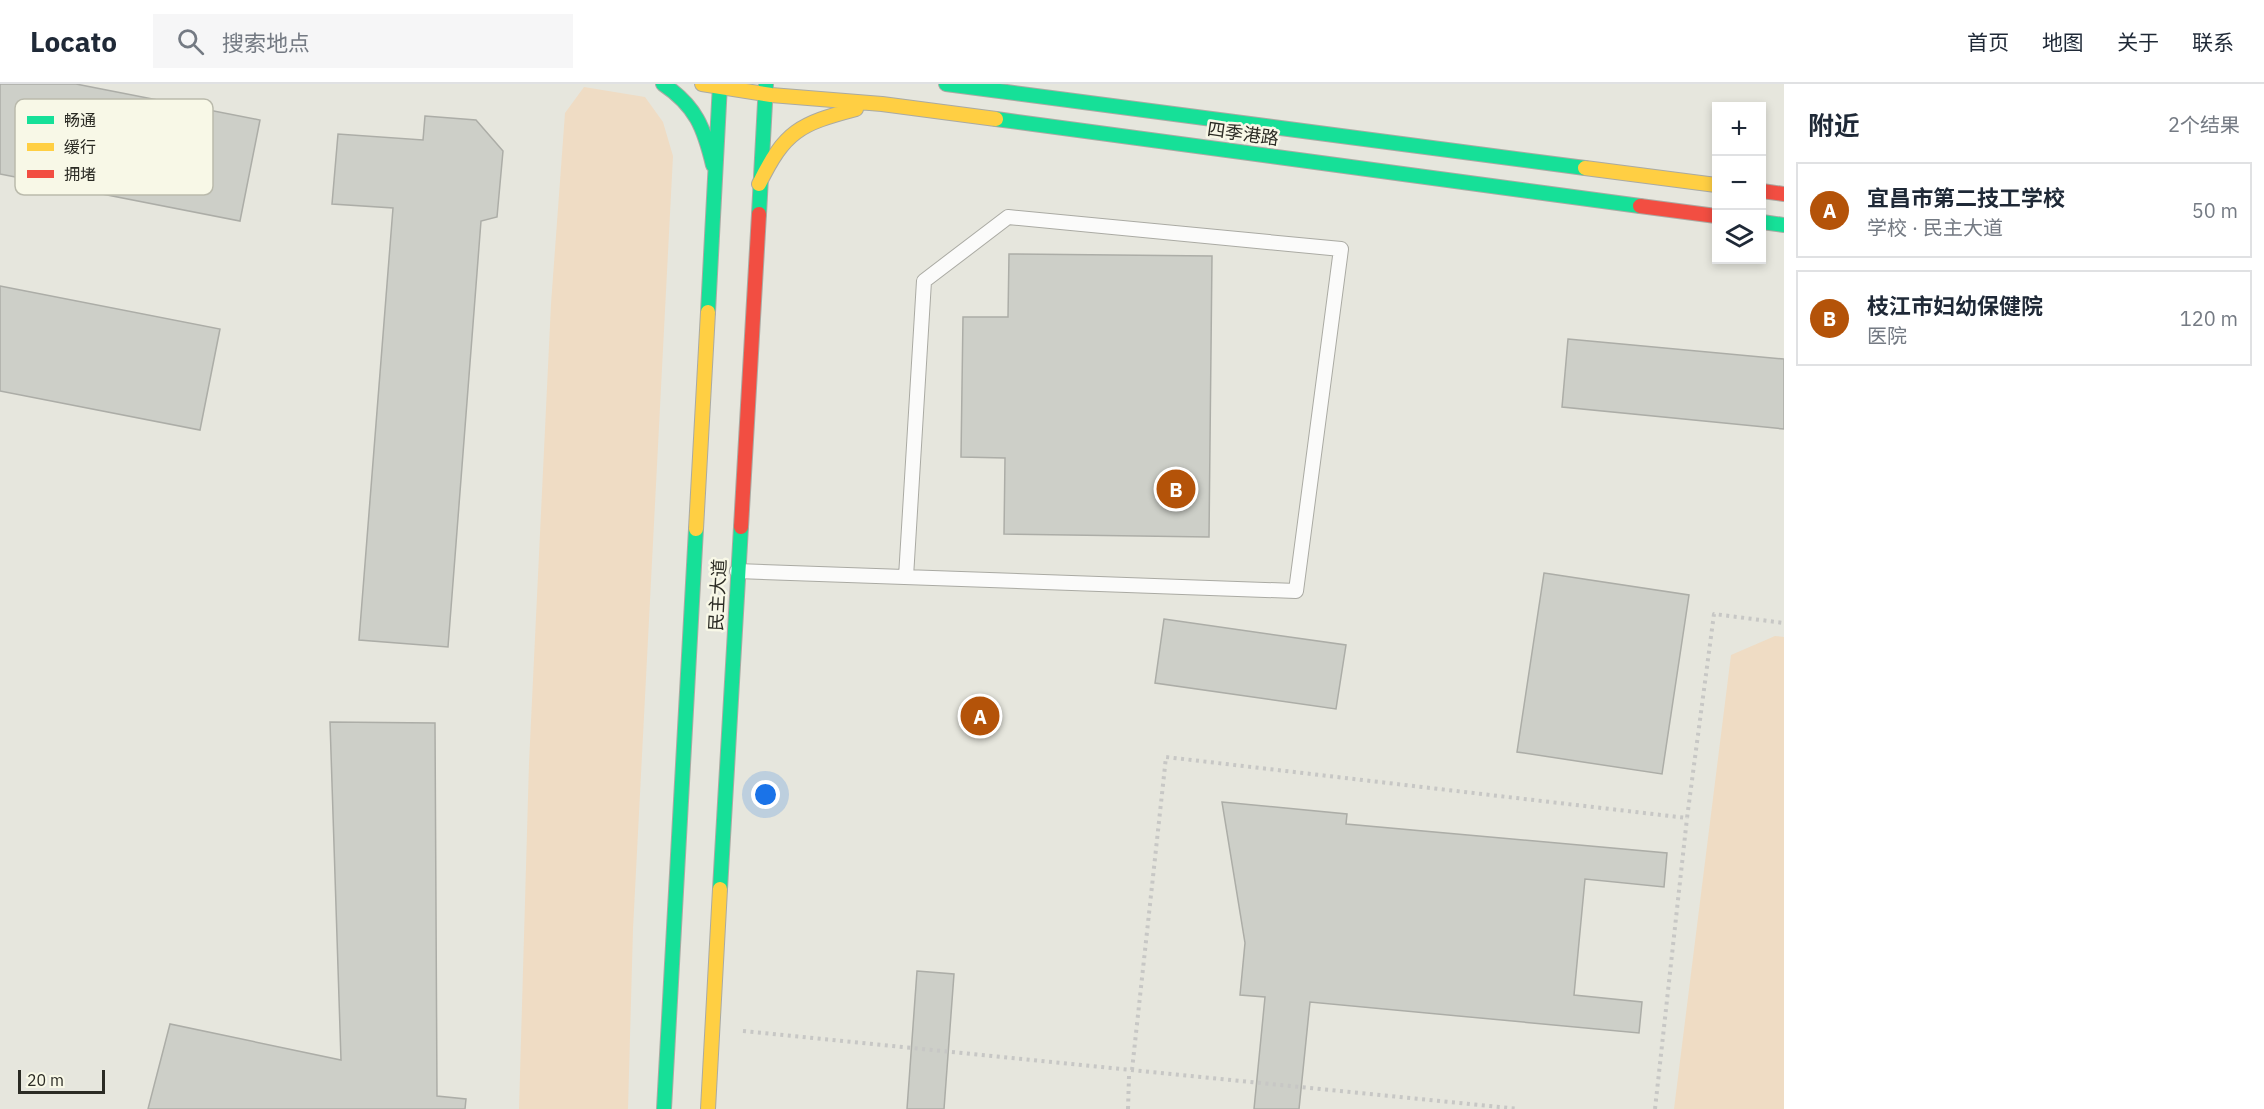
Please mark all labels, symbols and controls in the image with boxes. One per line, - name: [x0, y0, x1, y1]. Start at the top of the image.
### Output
- search box: [153, 14, 573, 68]
- text: Locato: [30, 23, 117, 60]
- icon: search: [174, 25, 207, 58]
- text: 搜索地点: [222, 28, 310, 57]
- text: 首页: [1967, 28, 2009, 56]
- text: 地图: [2042, 28, 2084, 56]
- text: 关于: [2117, 28, 2159, 56]
- text: 联系: [2192, 28, 2234, 56]
- legend: [15, 99, 213, 195]
- map controls: [1712, 102, 1766, 264]
- button: +: [1712, 102, 1766, 156]
- text: 附近: [1808, 108, 1860, 142]
- text: 畅通: [64, 110, 96, 130]
- text: 2个结果: [2168, 111, 2240, 138]
- street label: 四季港路: [1206, 117, 1280, 150]
- text: 缓行: [64, 137, 96, 157]
- button: −: [1712, 156, 1766, 210]
- text: 拥堵: [64, 164, 96, 184]
- text: 宜昌市第二技工学校: [1867, 183, 2065, 212]
- text: A: [1823, 197, 1836, 224]
- text: 50 m: [2192, 197, 2238, 224]
- button: layers: [1712, 210, 1766, 264]
- text: 学校 · 民主大道: [1867, 214, 2003, 241]
- text: 枝江市妇幼保健院: [1867, 291, 2043, 320]
- text: B: [1823, 305, 1836, 332]
- text: 120 m: [2180, 305, 2238, 332]
- text: 医院: [1867, 322, 1907, 349]
- pin: B: [1156, 466, 1196, 512]
- street label: 民主大道: [704, 558, 731, 632]
- pin: A: [960, 694, 1000, 738]
- your location: [751, 780, 780, 809]
- scale bar: [18, 1067, 105, 1094]
- text: 20 m: [27, 1070, 64, 1090]

